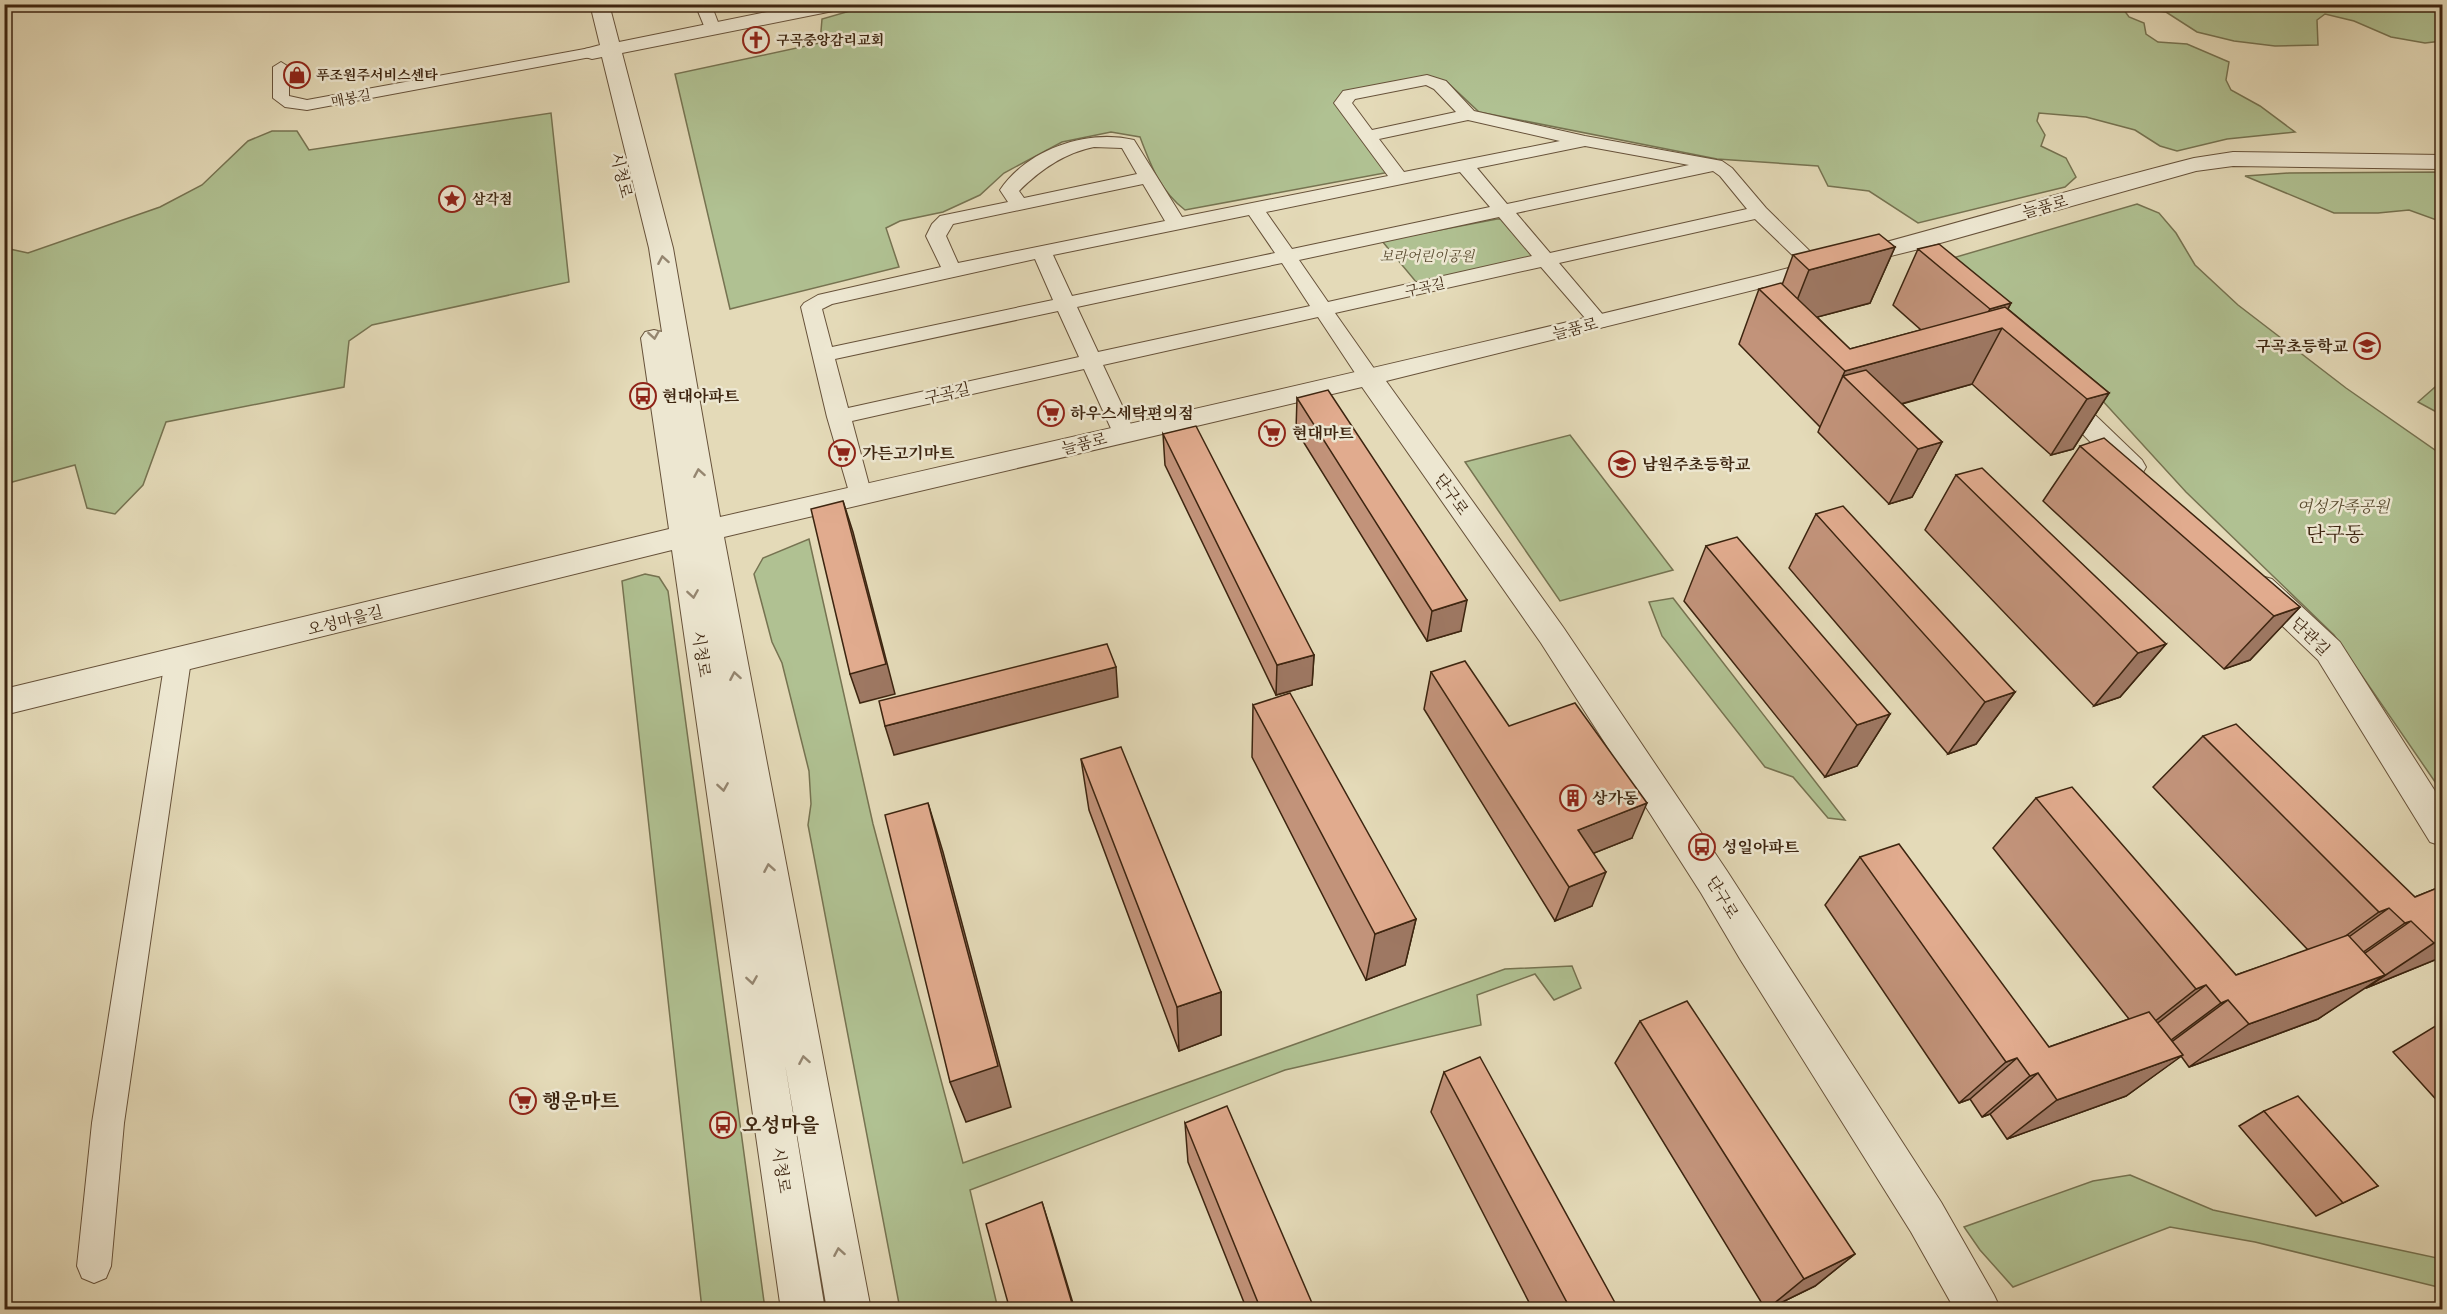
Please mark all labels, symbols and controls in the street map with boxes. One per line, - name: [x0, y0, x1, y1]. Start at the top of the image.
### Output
- church icon: 구곡중앙감리교회: [741, 25, 771, 55]
- place label: 구곡중앙감리교회: [776, 31, 884, 50]
- shop icon: 푸조원주서비스센타: [282, 60, 312, 90]
- place label: 푸조원주서비스센타: [316, 66, 438, 85]
- street label: 매봉길: [329, 85, 373, 112]
- street label: 시청로: [605, 150, 637, 201]
- place icon: 삼각점: [437, 184, 467, 214]
- place label: 삼각점: [472, 190, 513, 209]
- street label: 늘품로: [2020, 190, 2071, 224]
- park label: 보라어린이공원: [1380, 247, 1476, 266]
- one-way arrow: [657, 256, 669, 265]
- street label: 구곡길: [1403, 274, 1447, 301]
- street label: 늘품로: [1550, 313, 1601, 345]
- one-way arrow: [647, 331, 659, 340]
- school or university icon: 구곡초등학교: [2352, 331, 2382, 361]
- place label: 구곡초등학교: [2255, 336, 2349, 358]
- street label: 구곡길: [922, 378, 972, 410]
- bus stop icon: 현대아파트: [628, 381, 658, 411]
- place label: 현대아파트: [662, 386, 740, 408]
- supermarket icon: 하우스세탁편의점: [1036, 398, 1066, 428]
- place label: 하우스세탁편의점: [1070, 403, 1194, 425]
- supermarket icon: 현대마트: [1257, 418, 1287, 448]
- place label: 현대마트: [1292, 423, 1354, 445]
- street label: 늘품로: [1059, 428, 1110, 460]
- supermarket icon: 가든고기마트: [827, 438, 857, 468]
- place label: 가든고기마트: [862, 443, 955, 465]
- school or university icon: 남원주초등학교: [1607, 449, 1637, 479]
- place label: 남원주초등학교: [1642, 454, 1751, 476]
- one-way arrow: [693, 469, 705, 478]
- street label: 단구로: [1429, 469, 1474, 520]
- park label: 여성가족공원: [2297, 496, 2391, 518]
- district label: 단구동: [2306, 521, 2364, 548]
- one-way arrow: [686, 590, 698, 599]
- street label: 오성마을길: [305, 601, 385, 641]
- street label: 단관길: [2286, 613, 2334, 661]
- street label: 시청로: [687, 630, 716, 679]
- one-way arrow: [729, 672, 742, 682]
- one-way arrow: [716, 782, 728, 792]
- building icon: 상가동: [1558, 783, 1588, 813]
- place label: 상가동: [1592, 788, 1639, 810]
- bus stop icon: 성일아파트: [1687, 832, 1717, 862]
- place label: 성일아파트: [1722, 837, 1800, 859]
- one-way arrow: [763, 864, 776, 874]
- street label: 단구로: [1701, 872, 1744, 924]
- one-way arrow: [746, 975, 758, 984]
- one-way arrow: [798, 1055, 811, 1065]
- supermarket icon: 행운마트: [508, 1086, 538, 1116]
- place label: 행운마트: [542, 1088, 619, 1115]
- bus stop icon: 오성마을: [708, 1110, 738, 1140]
- place label: 오성마을: [742, 1112, 819, 1139]
- street label: 시청로: [767, 1146, 796, 1195]
- one-way arrow: [834, 1247, 846, 1256]

